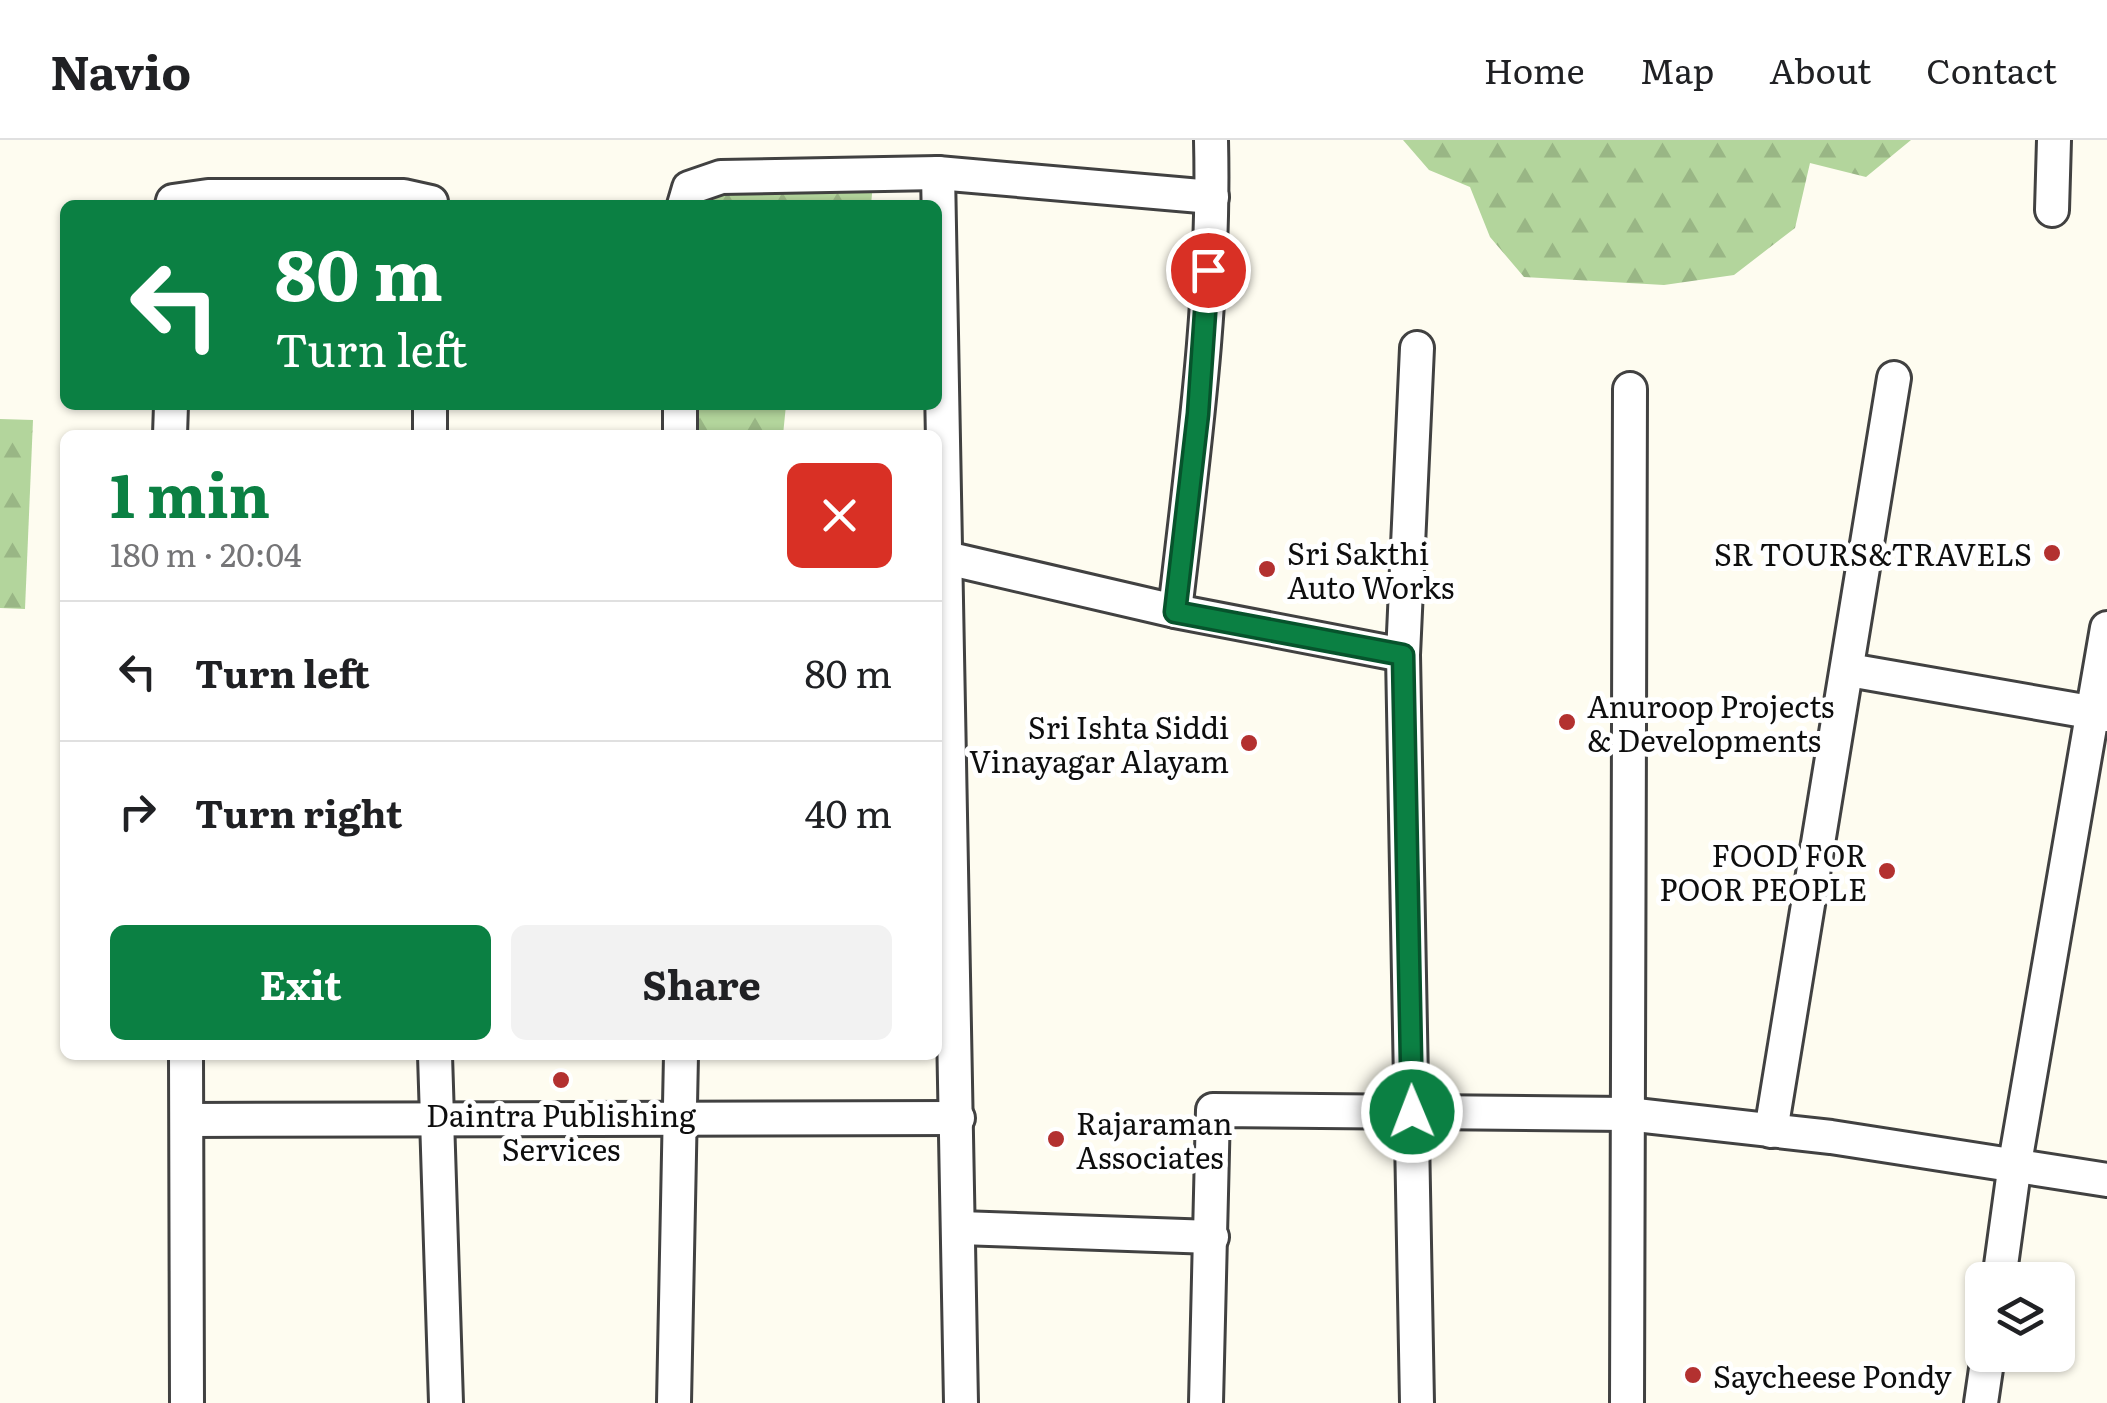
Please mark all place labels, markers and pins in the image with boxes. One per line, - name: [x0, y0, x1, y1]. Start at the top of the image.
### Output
- pin: [1166, 228, 1251, 313]
- place label: Sri Sakthi Auto Works: [1287, 530, 1454, 608]
- place label: SR TOURS&TRAVELS: [1714, 531, 2032, 575]
- marker: SR TOURS&TRAVELS: [2041, 542, 2063, 564]
- marker: Sri Sakthi Auto Works: [1256, 558, 1278, 580]
- place label: Anuroop Projects & Developments: [1587, 683, 1834, 761]
- place label: Sri Ishta Siddi Vinayagar Alayam: [969, 704, 1229, 782]
- marker: Anuroop Projects & Developments: [1556, 711, 1578, 733]
- marker: Sri Ishta Siddi Vinayagar Alayam: [1238, 732, 1260, 754]
- place label: FOOD FOR POOR PEOPLE: [1659, 832, 1867, 910]
- marker: FOOD FOR POOR PEOPLE: [1876, 860, 1898, 882]
- marker: Daintra Publishing Services: [550, 1069, 572, 1091]
- place label: Daintra Publishing Services: [426, 1092, 696, 1170]
- place label: Rajaraman Associates: [1076, 1100, 1233, 1178]
- marker: Rajaraman Associates: [1045, 1128, 1067, 1150]
- place label: Saycheese Pondy: [1713, 1353, 1952, 1397]
- marker: Saycheese Pondy: [1682, 1364, 1704, 1386]

